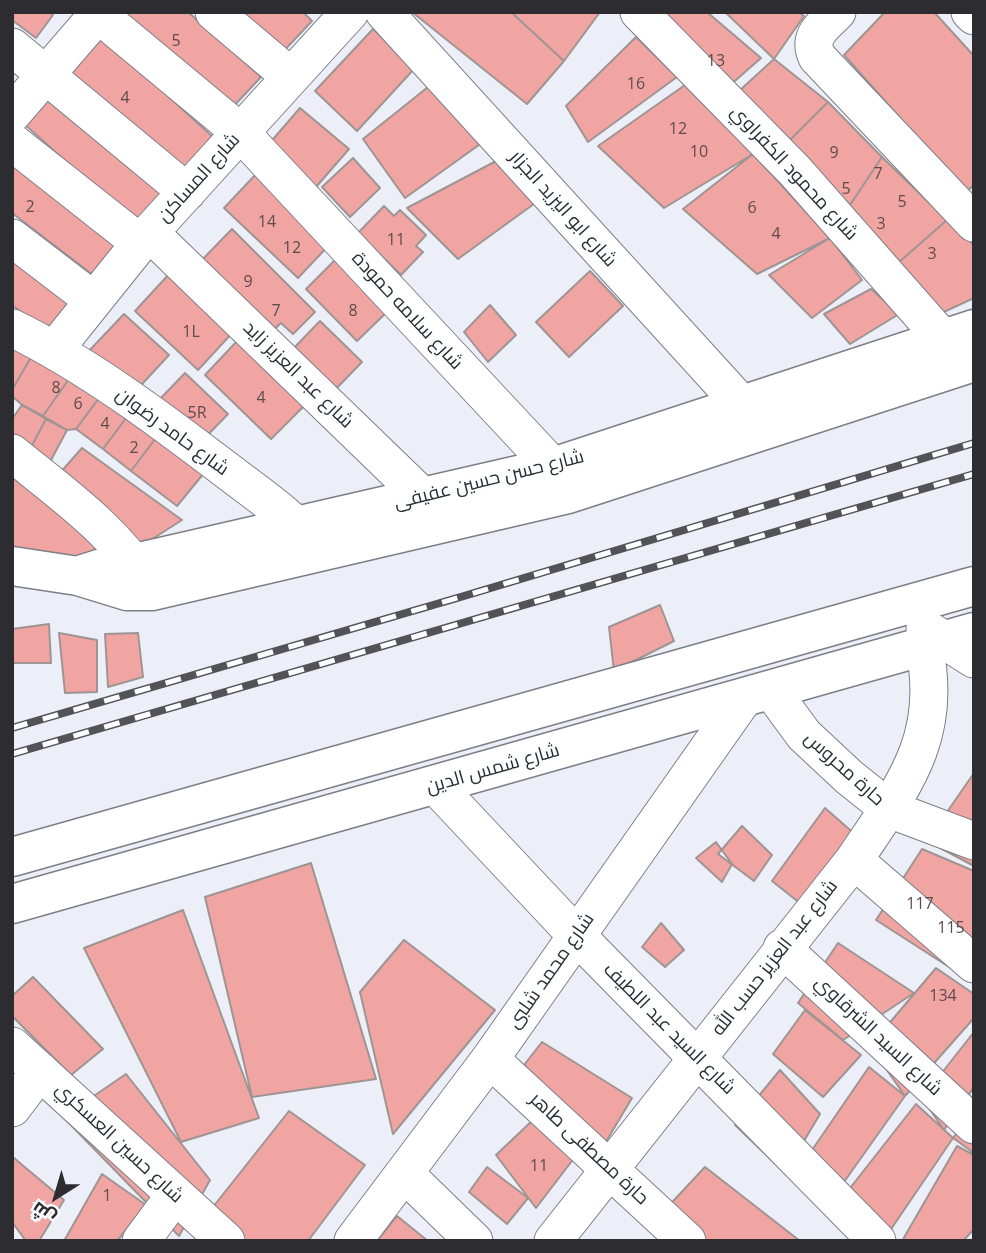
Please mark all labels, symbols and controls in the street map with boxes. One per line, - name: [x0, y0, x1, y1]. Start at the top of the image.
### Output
- house number: 5: [171, 31, 181, 51]
- house number: 13: [707, 51, 725, 71]
- house number: 16: [627, 74, 645, 94]
- house number: 4: [120, 88, 130, 108]
- street label: شارع محمود الكفراوي: [725, 101, 863, 245]
- house number: 12: [669, 119, 687, 139]
- street label: شارع المساكن: [153, 129, 245, 227]
- house number: 10: [690, 142, 708, 162]
- house number: 9: [829, 143, 839, 163]
- street label: شارع ابو اليزيد الجزار: [505, 146, 621, 272]
- house number: 7: [873, 164, 883, 184]
- house number: 5: [841, 179, 851, 199]
- house number: 5: [897, 192, 907, 212]
- house number: 2: [25, 197, 35, 217]
- house number: 6: [747, 198, 757, 218]
- house number: 14: [258, 212, 276, 232]
- house number: 3: [876, 214, 886, 234]
- house number: 4: [771, 224, 781, 244]
- house number: 11: [387, 230, 405, 250]
- house number: 12: [283, 238, 301, 258]
- house number: 3: [927, 244, 937, 264]
- street label: شارع سلامه حمودة: [347, 247, 467, 375]
- house number: 9: [243, 272, 253, 292]
- house number: 7: [271, 301, 281, 321]
- house number: 8: [348, 301, 358, 321]
- street label: شارع عبد العزيز زايد: [238, 317, 358, 433]
- house number: 1L: [182, 322, 200, 342]
- house number: 8: [51, 378, 61, 398]
- street label: شارع حامد رضوان: [111, 383, 233, 481]
- house number: 4: [256, 388, 266, 408]
- house number: 6: [73, 394, 83, 414]
- house number: 5R: [187, 403, 207, 423]
- house number: 4: [100, 414, 110, 434]
- house number: 2: [129, 438, 139, 458]
- street label: شارع حسن حسين عفيفى: [392, 445, 586, 515]
- street label: حارة محروس: [799, 727, 889, 811]
- street label: شارع شمس الدين: [424, 739, 562, 799]
- street label: شارع عبد العزيز حسب الله: [707, 876, 843, 1040]
- house number: 117: [906, 894, 934, 914]
- street label: شارع محمد شلبى: [503, 909, 599, 1033]
- house number: 115: [937, 918, 965, 938]
- street label: شارع السيد عبد اللطيف: [598, 958, 740, 1100]
- street label: شارع السيد الشرقاوي: [810, 971, 946, 1101]
- house number: 134: [929, 986, 957, 1006]
- street label: شارع حسين العسكري: [50, 1078, 188, 1208]
- street label: حارة مصطفى طاهر: [525, 1088, 653, 1210]
- house number: 11: [530, 1156, 548, 1176]
- north arrow: [21, 1162, 91, 1232]
- house number: 1: [102, 1186, 112, 1206]
- text: ش: [26, 1196, 61, 1231]

